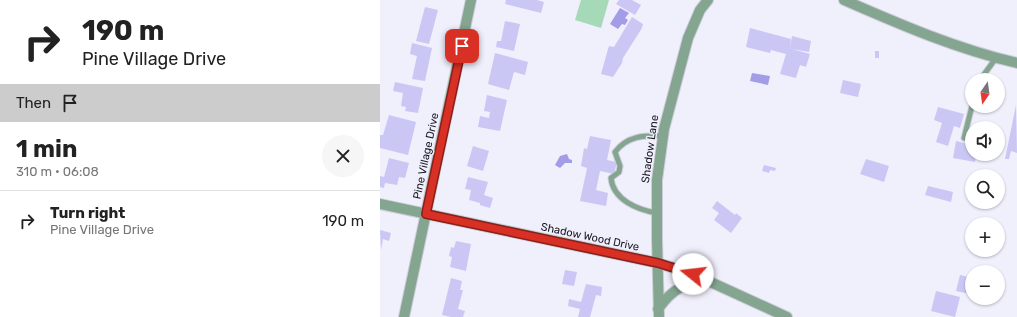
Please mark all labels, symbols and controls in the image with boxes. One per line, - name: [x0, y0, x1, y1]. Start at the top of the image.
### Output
- text: 190 m: [82, 14, 165, 47]
- icon: right: [16, 16, 68, 68]
- pin: [445, 29, 479, 63]
- icon: arrive: [451, 35, 473, 57]
- text: Pine Village Drive: [82, 48, 226, 70]
- north arrow: [965, 73, 1005, 113]
- map controls: [965, 73, 1005, 305]
- icon: arrive: [59, 92, 81, 114]
- text: Then: [16, 94, 51, 112]
- street label: Pine Village Drive: [410, 112, 442, 200]
- street label: Shadow Lane: [639, 114, 661, 184]
- button: sound: [965, 121, 1005, 161]
- text: 1 min: [16, 135, 77, 163]
- button: close: [322, 135, 364, 177]
- text: 310 m · 06:08: [16, 164, 99, 179]
- button: search: [965, 169, 1005, 209]
- text: Turn right: [50, 204, 125, 222]
- icon: right: [16, 210, 38, 232]
- text: 190 m: [322, 212, 364, 230]
- button: +: [965, 217, 1005, 257]
- street label: Shadow Wood Drive: [540, 220, 640, 254]
- text: Pine Village Drive: [50, 222, 154, 237]
- position arrow: [672, 253, 714, 295]
- button: −: [965, 265, 1005, 305]

